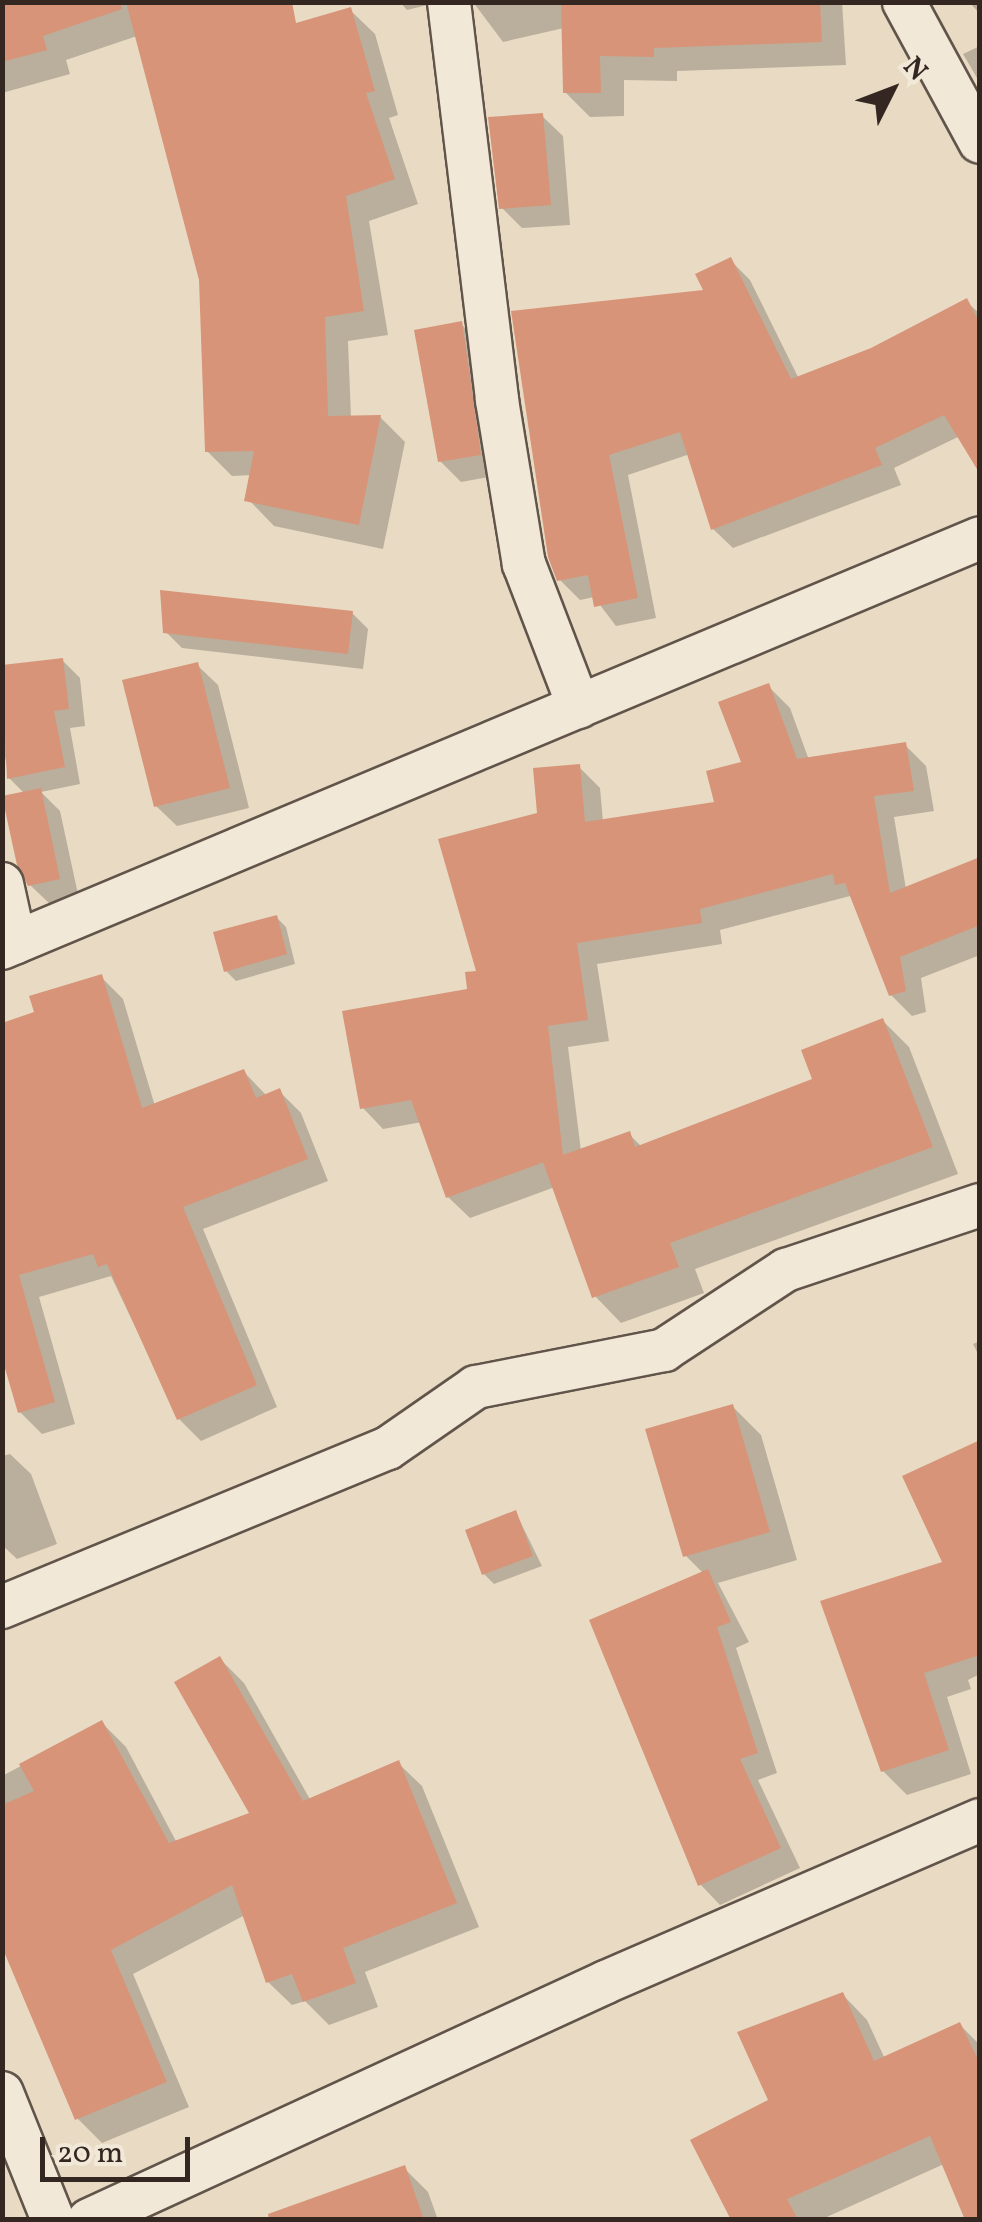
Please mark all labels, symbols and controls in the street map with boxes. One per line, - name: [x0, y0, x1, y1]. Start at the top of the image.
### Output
- north arrow: [842, 40, 942, 140]
- text: N: [893, 49, 936, 90]
- scale bar: [45, 2117, 195, 2179]
- text: 20 m: [57, 2133, 123, 2175]

